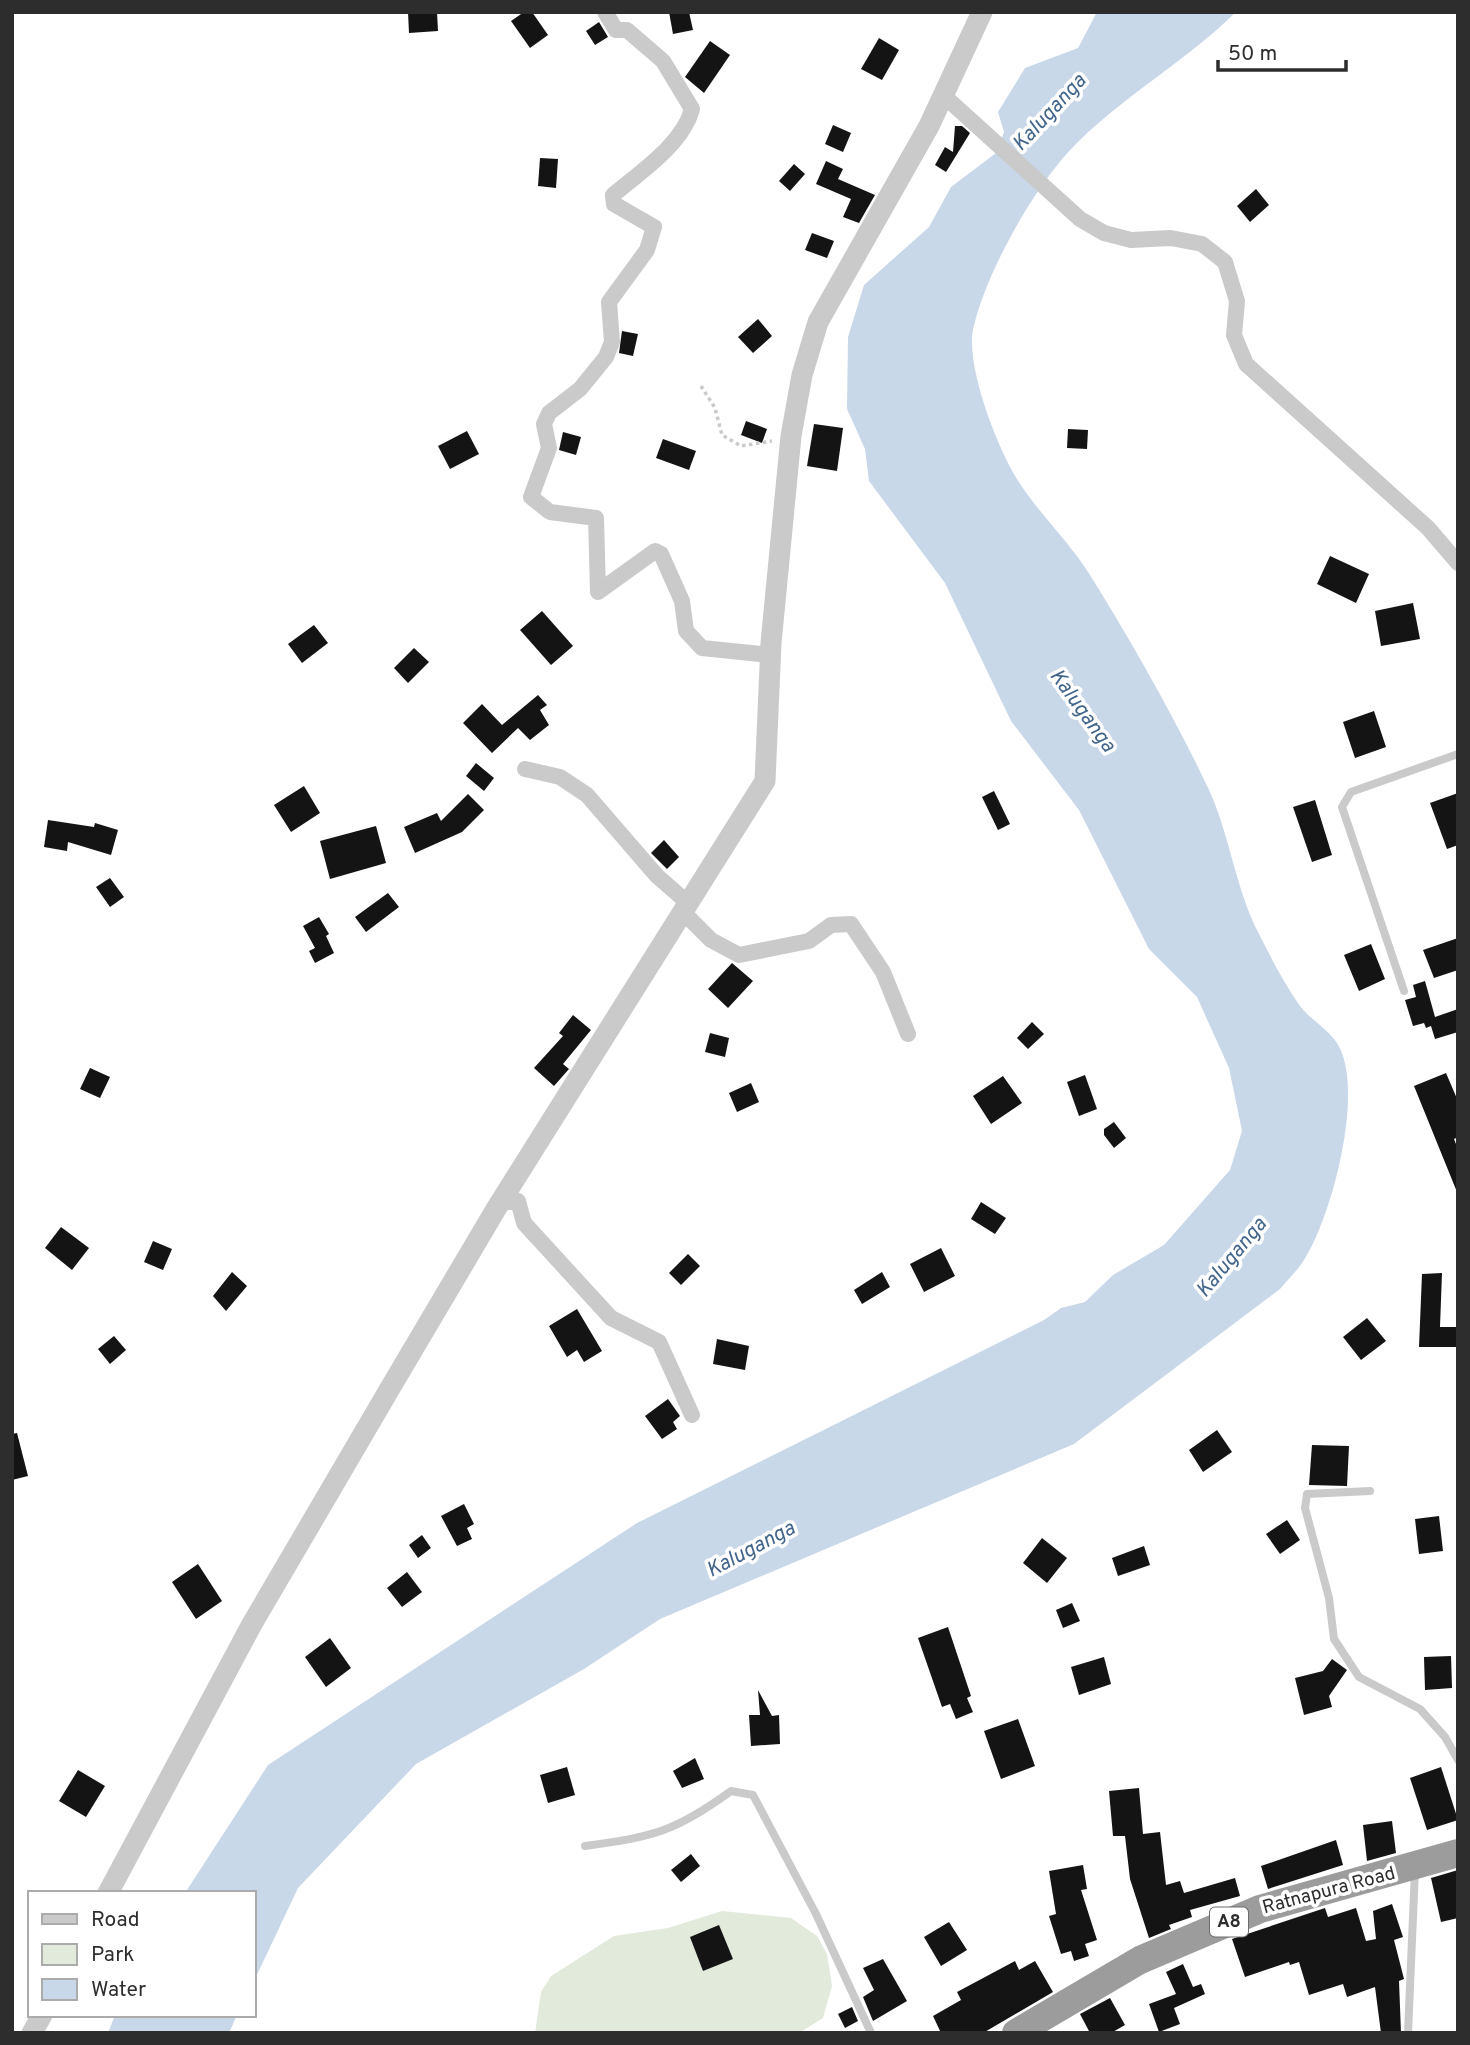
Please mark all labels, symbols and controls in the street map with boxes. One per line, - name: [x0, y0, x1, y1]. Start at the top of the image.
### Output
- scale bar: [1218, 28, 1346, 72]
- text: 50 m: [1228, 41, 1277, 68]
- water label: Kaluganga: [1007, 68, 1093, 158]
- water label: Kaluganga: [1043, 664, 1121, 758]
- water label: Kaluganga: [1191, 1212, 1274, 1304]
- water label: Kaluganga: [702, 1515, 800, 1585]
- street label: Ratnapura Road: [1260, 1862, 1398, 1920]
- legend: [28, 1891, 256, 2017]
- text: Road: [91, 1907, 140, 1934]
- road number: A8: [1210, 1908, 1248, 1936]
- text: Park: [91, 1942, 134, 1969]
- text: Water: [91, 1977, 146, 2004]

